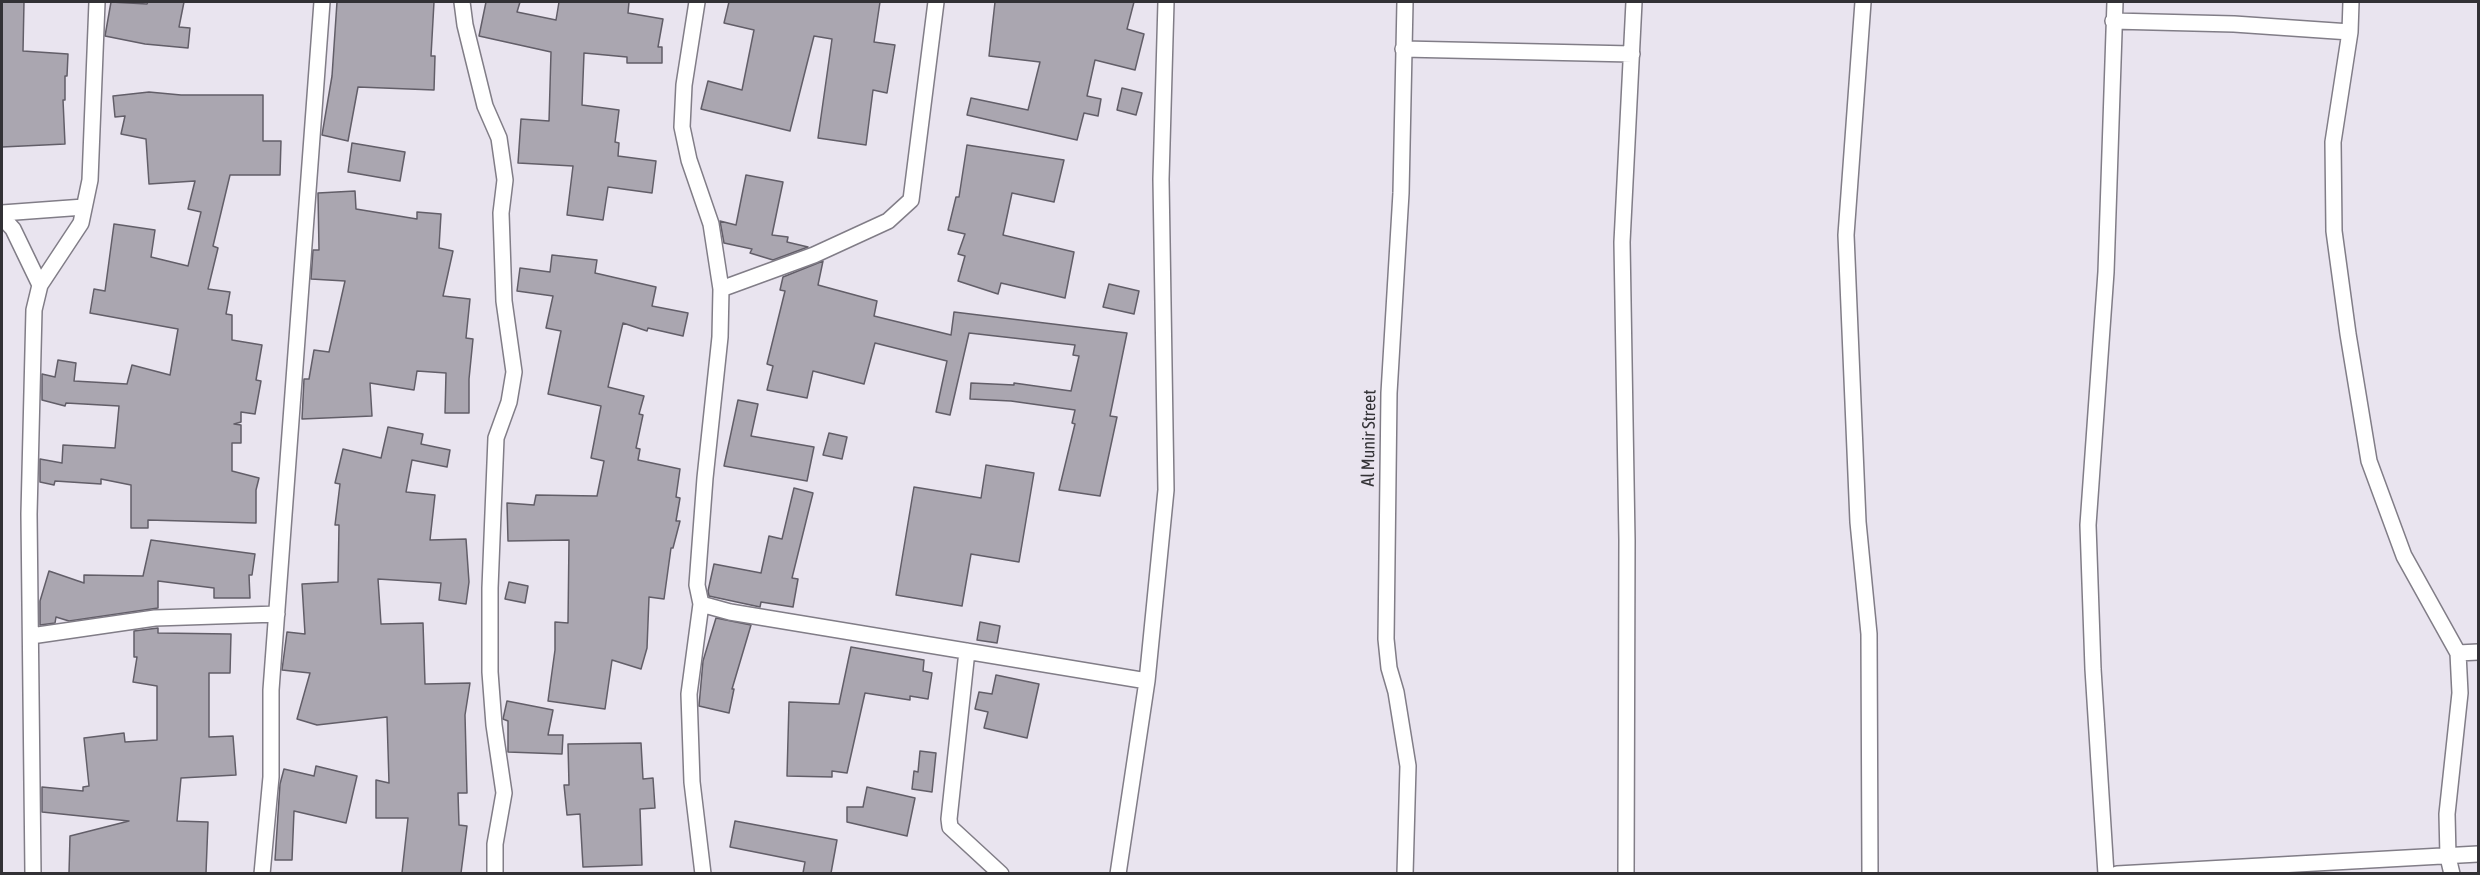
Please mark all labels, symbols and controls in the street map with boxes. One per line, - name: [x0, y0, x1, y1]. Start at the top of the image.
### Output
- street label: Al Munir Street: [1357, 389, 1381, 487]

